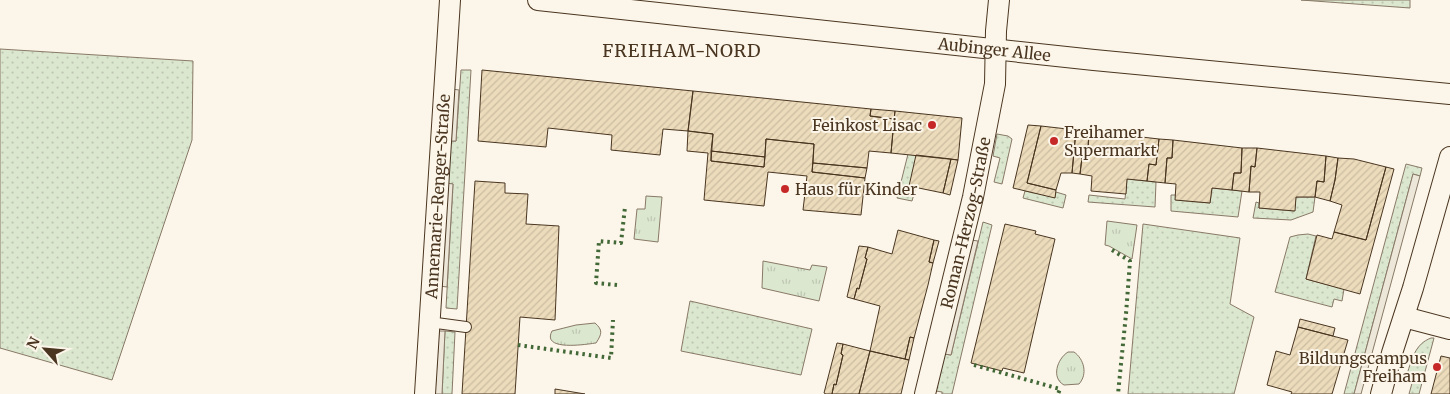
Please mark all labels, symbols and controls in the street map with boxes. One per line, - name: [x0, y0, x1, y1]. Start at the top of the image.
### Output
- street label: Aubinger Allee: [936, 33, 1052, 65]
- district label: FREIHAM-NORD: [602, 39, 762, 62]
- street label: Annemarie-Renger-Straße: [421, 93, 454, 300]
- place label: Feinkost Lisac: [812, 115, 922, 135]
- marker: Feinkost Lisac: [926, 119, 938, 131]
- place label: Freihamer Supermarkt: [1064, 122, 1157, 160]
- street label: Roman-Herzog-Straße: [936, 135, 994, 311]
- marker: Freihamer Supermarkt: [1048, 135, 1060, 147]
- place label: Haus für Kinder: [795, 179, 917, 199]
- marker: Haus für Kinder: [779, 183, 791, 195]
- north arrow: [20, 324, 70, 374]
- text: N: [23, 334, 44, 352]
- place label: Bildungscampus Freiham: [1299, 348, 1427, 386]
- marker: Bildungscampus Freiham: [1431, 361, 1443, 373]

